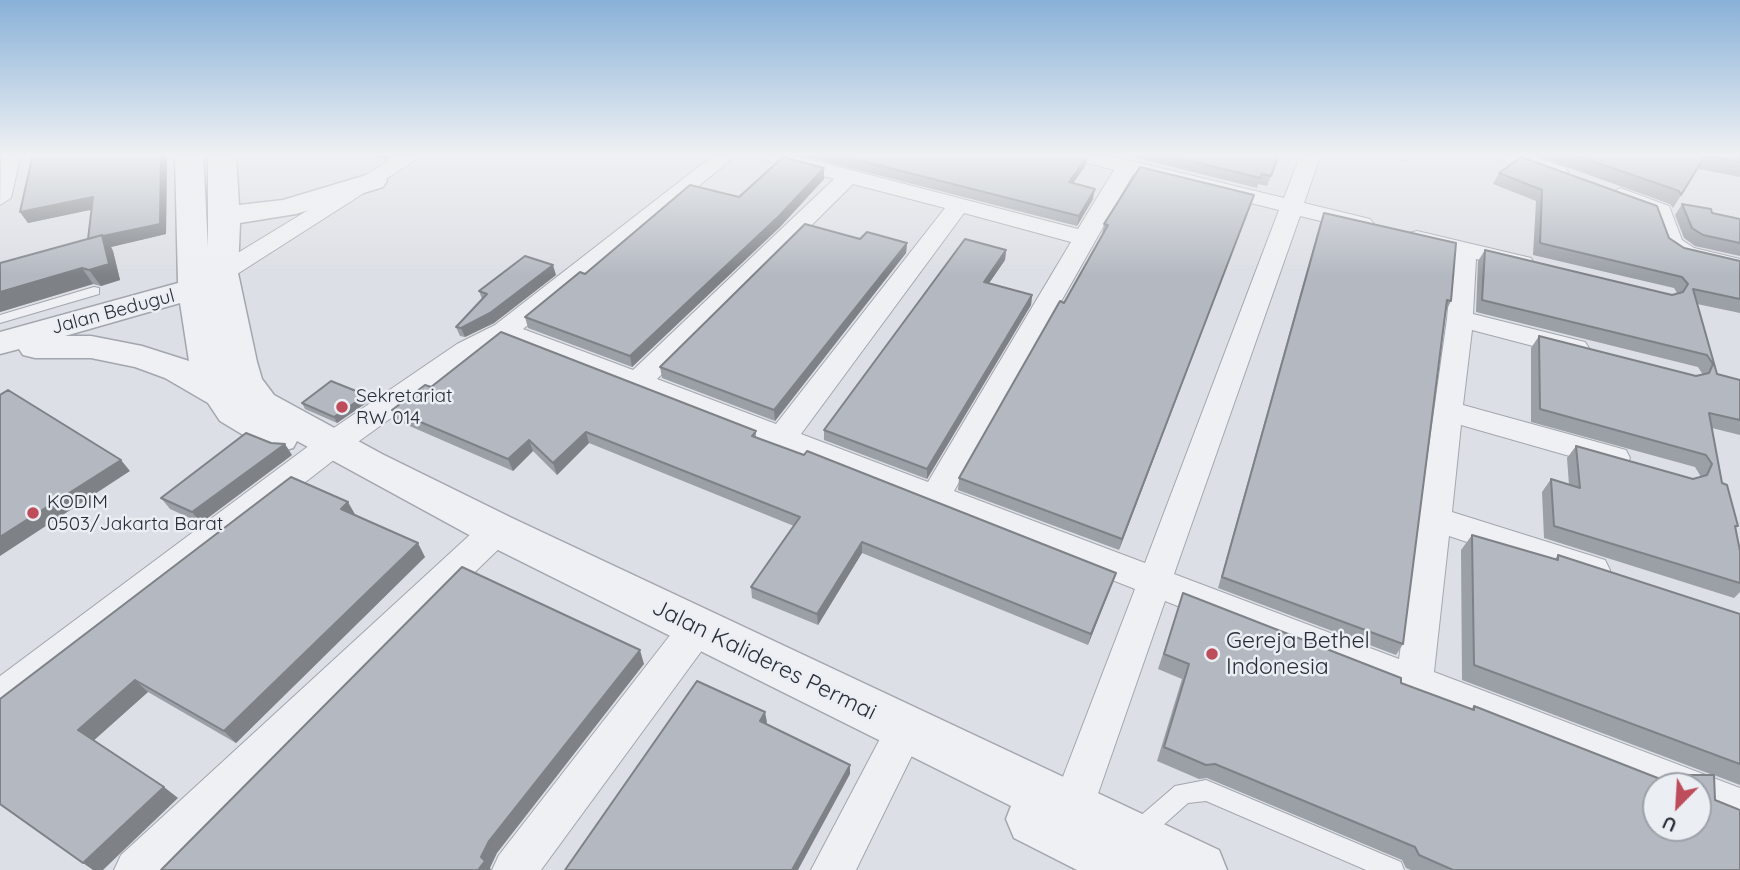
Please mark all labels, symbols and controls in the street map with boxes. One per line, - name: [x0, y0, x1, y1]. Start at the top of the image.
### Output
- street label: Jalan Bedugul: [49, 285, 177, 339]
- place label: Sekretariat RW 014: [356, 385, 453, 429]
- marker: Sekretariat RW 014: [334, 399, 350, 415]
- place label: KODIM 0503/Jakarta Barat: [47, 491, 223, 535]
- marker: KODIM 0503/Jakarta Barat: [25, 505, 41, 521]
- street label: Jalan Kalideres Permai: [647, 594, 881, 726]
- place label: Gereja Bethel Indonesia: [1226, 627, 1370, 681]
- marker: Gereja Bethel Indonesia: [1204, 646, 1220, 662]
- north arrow: [1642, 772, 1712, 842]
- text: U: [1658, 811, 1680, 838]

